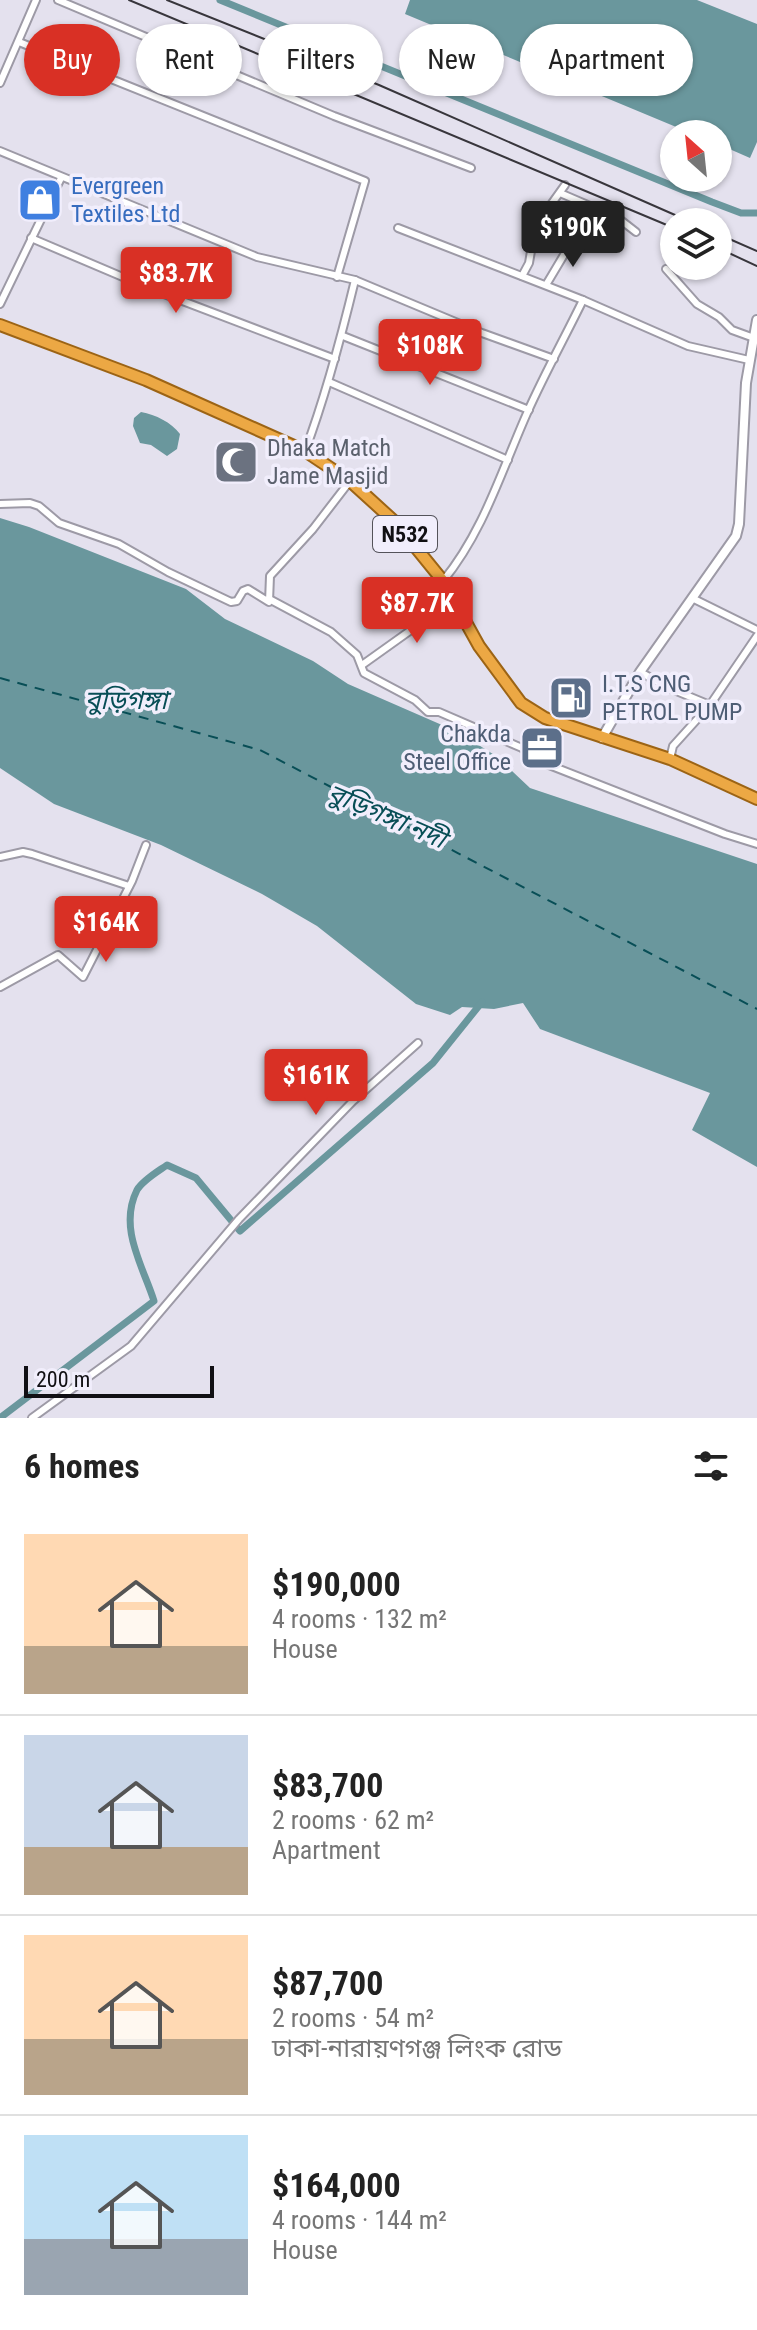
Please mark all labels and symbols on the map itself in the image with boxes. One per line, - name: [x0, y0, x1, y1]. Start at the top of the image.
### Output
- north arrow: [660, 120, 732, 192]
- place label: Evergreen Textiles Ltd: [71, 172, 180, 228]
- shop icon: Evergreen Textiles Ltd: [16, 176, 64, 224]
- pin: $190K: [517, 201, 629, 269]
- pin: $83.7K: [111, 247, 241, 315]
- pin: $108K: [374, 319, 486, 387]
- place label: Dhaka Match Jame Masjid: [267, 434, 391, 490]
- mosque icon: Dhaka Match Jame Masjid: [212, 438, 260, 486]
- road number: N532: [373, 516, 437, 552]
- pin: $87.7K: [352, 577, 482, 645]
- place label: I.T.S CNG PETROL PUMP: [602, 670, 742, 726]
- fuel station icon: I.T.S CNG PETROL PUMP: [547, 674, 595, 722]
- water label: বুড়িগঙ্গা: [85, 685, 172, 715]
- place label: Chakda Steel Office: [403, 720, 511, 776]
- office icon: Chakda Steel Office: [518, 724, 566, 772]
- water label: বুড়িগঙ্গা নদী: [323, 778, 455, 856]
- pin: $164K: [50, 896, 162, 964]
- pin: $161K: [260, 1049, 372, 1117]
- scale bar: [24, 1362, 214, 1398]

